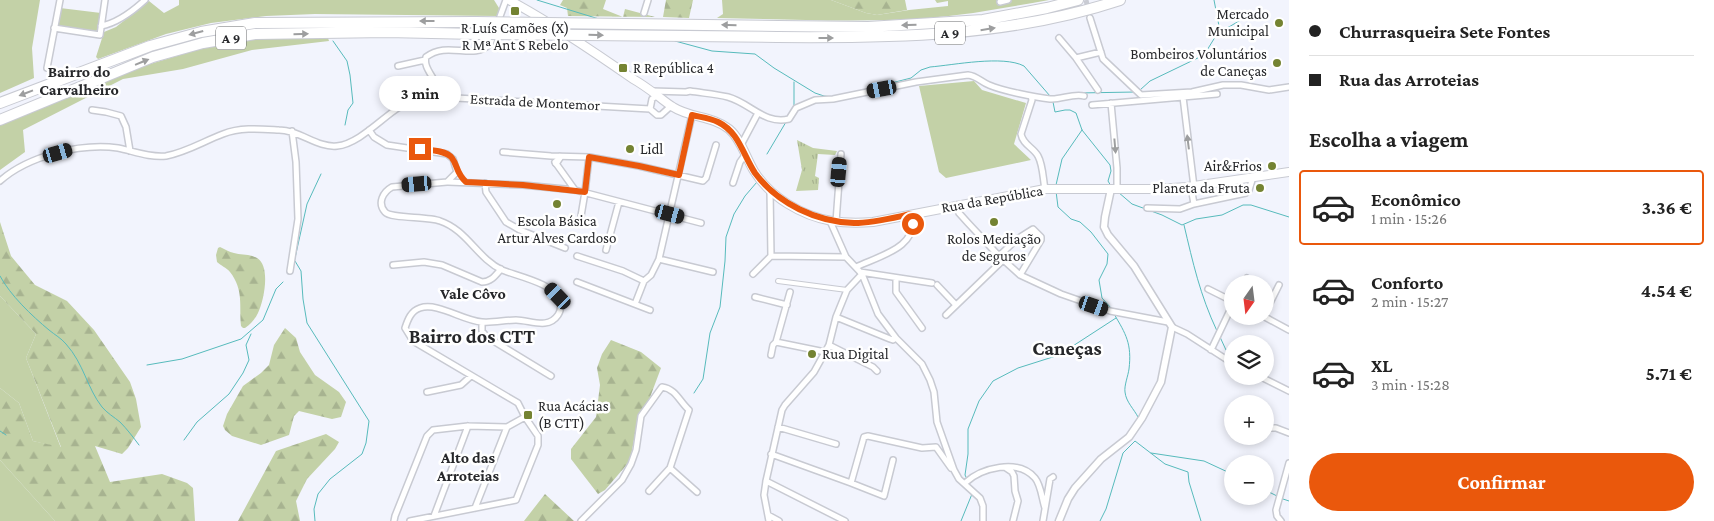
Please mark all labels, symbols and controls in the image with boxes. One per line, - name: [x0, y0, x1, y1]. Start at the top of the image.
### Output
- marker: R Luís Camões (X) R Mª Ant S Rebelo: [509, 5, 521, 17]
- place label: Mercado Municipal: [1208, 6, 1269, 40]
- one-way arrow: [419, 17, 435, 25]
- marker: Mercado Municipal: [1273, 17, 1285, 29]
- place label: R Luís Camões (X) R Mª Ant S Rebelo: [461, 20, 569, 53]
- one-way arrow: [721, 21, 737, 29]
- text: Churrasqueira Sete Fontes: [1339, 21, 1550, 42]
- one-way arrow: [901, 22, 917, 30]
- road number: A 9: [935, 22, 965, 44]
- one-way arrow: [980, 25, 996, 33]
- road number: A 9: [216, 26, 246, 49]
- one-way arrow: [293, 29, 309, 37]
- one-way arrow: [188, 30, 203, 38]
- one-way arrow: [588, 31, 604, 39]
- one-way arrow: [818, 34, 834, 42]
- place label: Bombeiros Voluntários de Caneças: [1130, 46, 1267, 80]
- one-way arrow: [135, 57, 149, 65]
- marker: Bombeiros Voluntários de Caneças: [1271, 57, 1283, 69]
- place label: R República 4: [633, 60, 714, 77]
- marker: R República 4: [617, 62, 629, 74]
- district label: Bairro do Carvalheiro: [39, 63, 119, 98]
- text: Rua das Arroteias: [1339, 69, 1479, 90]
- callout: 3 min: [379, 76, 461, 112]
- car: [865, 79, 898, 99]
- text: 3 min: [401, 85, 439, 102]
- one-way arrow: [19, 90, 34, 97]
- street label: Estrada de Montemor: [470, 91, 601, 113]
- text: Escolha a viagem: [1309, 127, 1468, 152]
- one-way arrow: [1184, 133, 1192, 149]
- route end: [409, 138, 431, 160]
- one-way arrow: [1111, 138, 1119, 154]
- place label: Lidl: [640, 141, 663, 157]
- car: [41, 142, 74, 164]
- marker: Lidl: [624, 143, 636, 155]
- car: [830, 156, 847, 188]
- place label: Air&Frios: [1204, 158, 1262, 174]
- marker: Air&Frios: [1266, 160, 1278, 172]
- car: [401, 175, 432, 193]
- place label: Planeta da Fruta: [1152, 180, 1250, 196]
- street label: Rua da República: [940, 182, 1044, 217]
- marker: Planeta da Fruta: [1254, 182, 1266, 194]
- icon: car: [1311, 185, 1356, 230]
- text: Econômico: [1371, 189, 1461, 210]
- text: 3.36 €: [1642, 197, 1692, 218]
- marker: Escola Básica Artur Alves Cardoso: [551, 198, 563, 210]
- car: [653, 203, 686, 225]
- text: 1 min · 15:26: [1371, 210, 1447, 227]
- place label: Escola Básica Artur Alves Cardoso: [498, 213, 616, 246]
- route start: [902, 213, 924, 235]
- marker: Rolos Mediação de Seguros: [988, 216, 1000, 228]
- place label: Rolos Mediação de Seguros: [947, 231, 1041, 265]
- icon: car: [1311, 268, 1356, 313]
- text: Conforto: [1371, 272, 1443, 293]
- north arrow: [1224, 275, 1274, 325]
- map controls: [1224, 275, 1274, 505]
- car: [542, 280, 573, 312]
- text: 4.54 €: [1641, 280, 1692, 301]
- district label: Vale Côvo: [439, 285, 506, 302]
- text: 2 min · 15:27: [1371, 293, 1448, 310]
- car: [1077, 294, 1110, 318]
- district label: Bairro dos CTT: [409, 325, 535, 347]
- button: layers: [1224, 335, 1274, 385]
- district label: Caneças: [1032, 337, 1102, 359]
- place label: Rua Digital: [822, 346, 889, 363]
- marker: Rua Digital: [806, 348, 818, 360]
- icon: car: [1311, 351, 1356, 396]
- text: XL: [1371, 355, 1393, 376]
- text: 5.71 €: [1646, 363, 1692, 384]
- text: 3 min · 15:28: [1371, 376, 1450, 393]
- button: +: [1224, 395, 1274, 445]
- place label: Rua Acácias (B CTT): [538, 398, 609, 432]
- marker: Rua Acácias (B CTT): [522, 409, 534, 421]
- district label: Alto das Arroteias: [436, 449, 500, 484]
- button: Confirmar: [1309, 453, 1694, 511]
- button: −: [1224, 455, 1274, 505]

